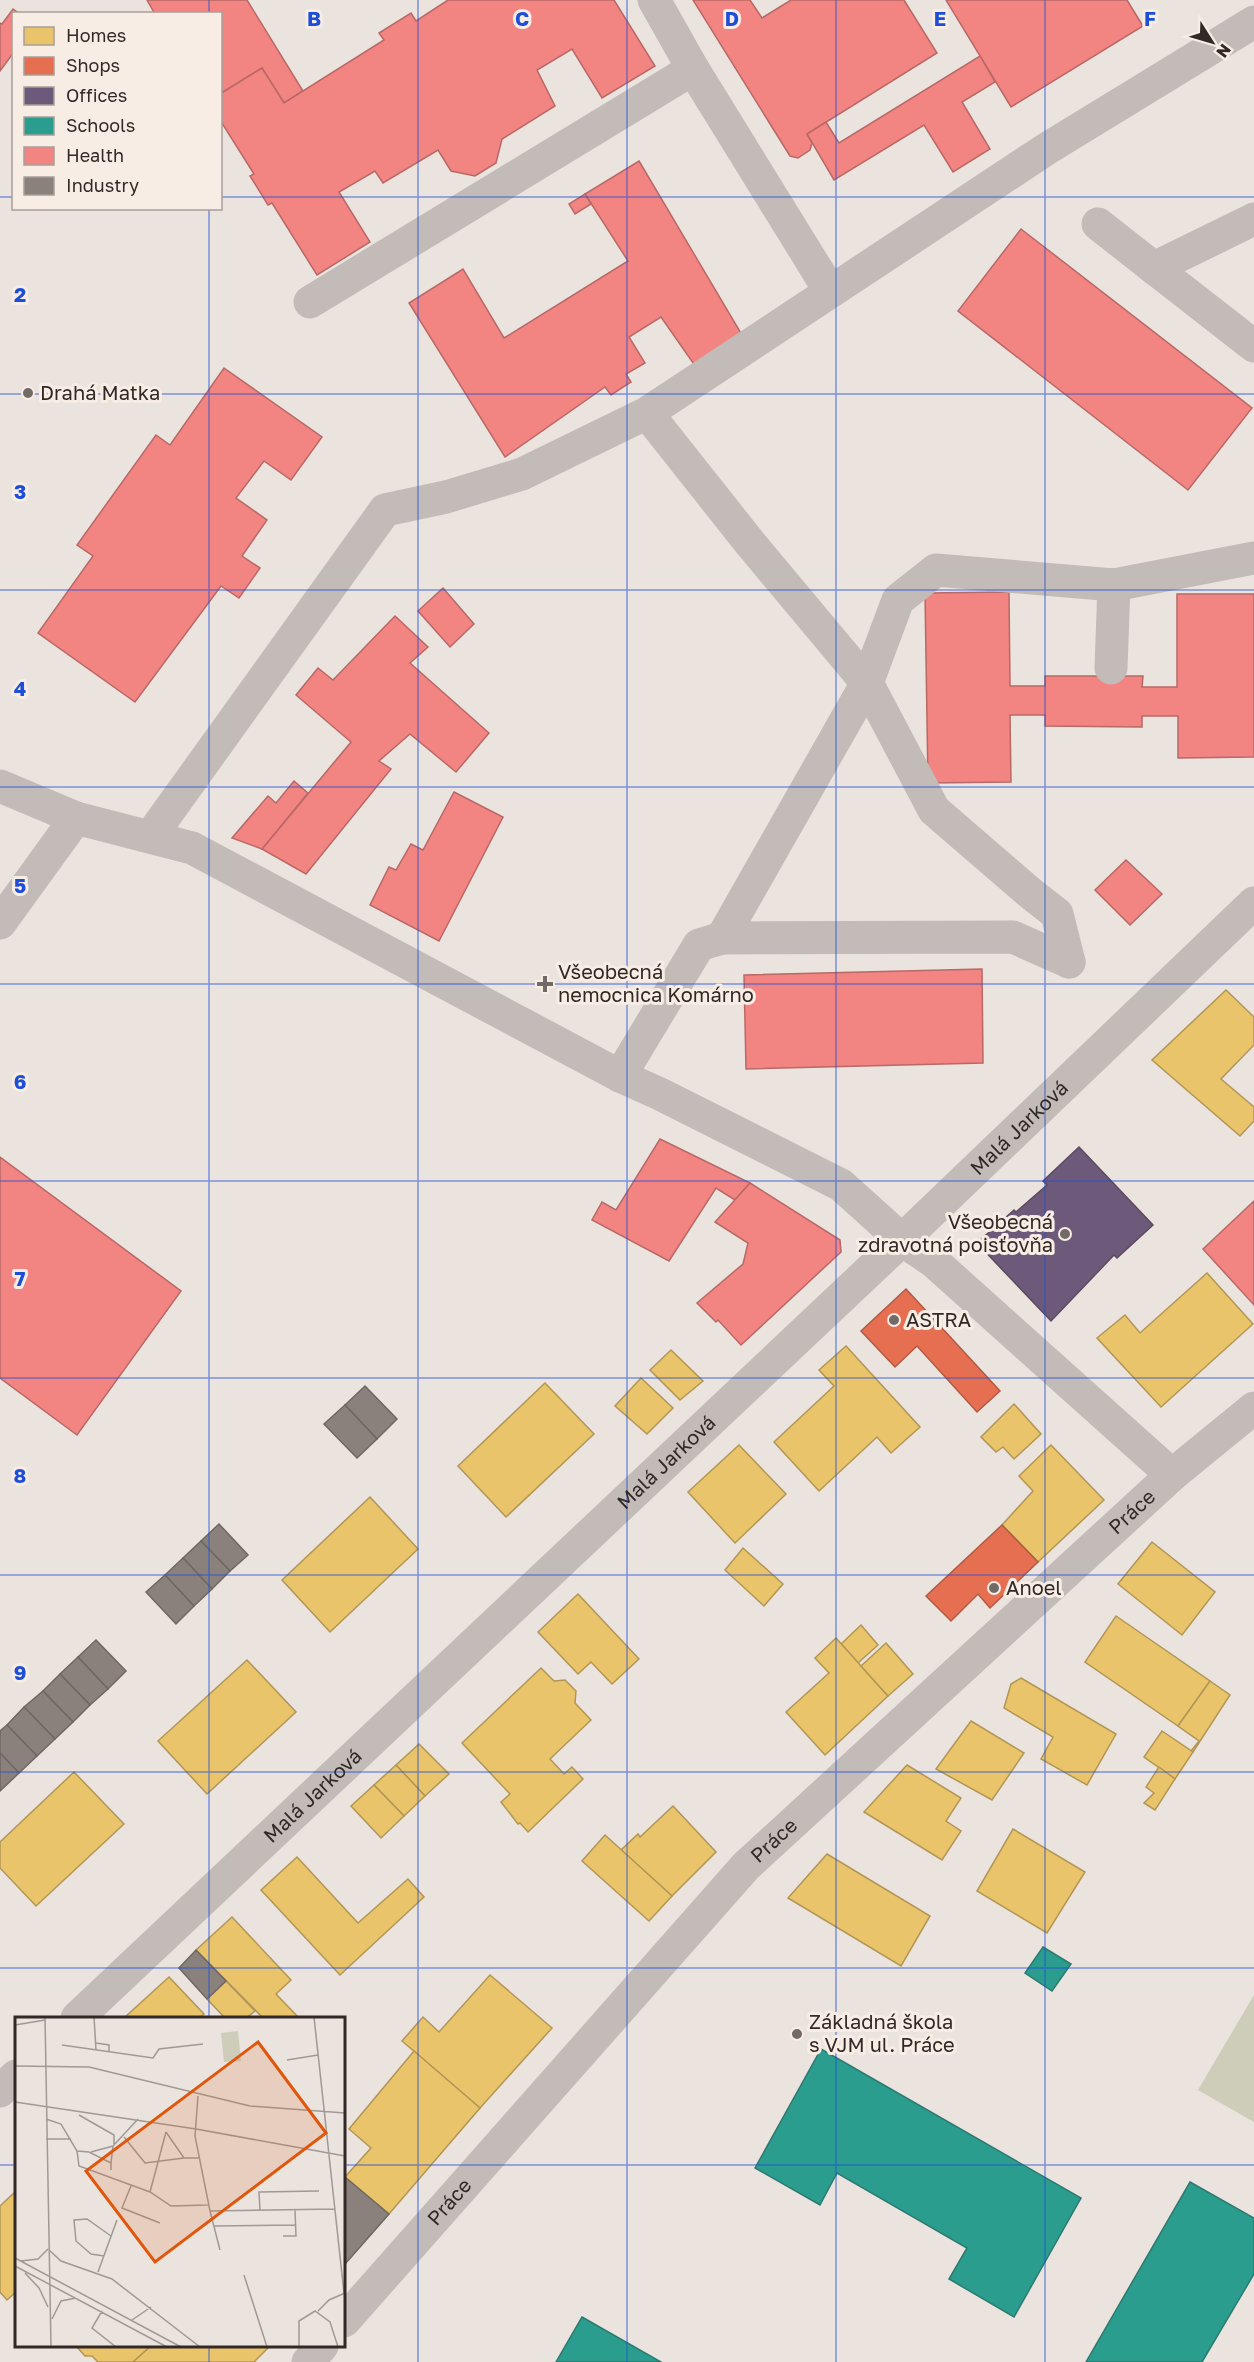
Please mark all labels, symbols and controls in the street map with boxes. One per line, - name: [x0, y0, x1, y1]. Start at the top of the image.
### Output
- text: B: [307, 6, 321, 30]
- text: C: [515, 6, 529, 30]
- text: D: [725, 6, 739, 30]
- text: E: [934, 6, 946, 30]
- text: F: [1144, 6, 1156, 30]
- legend: [12, 12, 222, 210]
- north arrow: [1182, 12, 1242, 72]
- text: Homes: [66, 24, 126, 46]
- text: N: [1212, 40, 1236, 62]
- text: Shops: [66, 54, 120, 76]
- text: Offices: [66, 84, 127, 106]
- text: Schools: [66, 114, 135, 136]
- text: Health: [66, 144, 124, 166]
- text: Industry: [66, 174, 139, 196]
- text: 2: [14, 282, 26, 306]
- place label: Drahá Matka: [40, 380, 160, 404]
- marker: Drahá Matka: [21, 386, 35, 400]
- text: 3: [14, 479, 26, 503]
- text: 4: [14, 676, 26, 700]
- text: 5: [14, 873, 26, 897]
- place label: Všeobecná nemocnica Komárno: [558, 959, 754, 1006]
- marker: Všeobecná nemocnica Komárno: [536, 975, 554, 993]
- text: 6: [14, 1069, 26, 1093]
- street label: Malá Jarková: [965, 1075, 1072, 1179]
- place label: Všeobecná zdravotná poisťovňa: [858, 1209, 1053, 1256]
- marker: Všeobecná zdravotná poisťovňa: [1058, 1227, 1072, 1241]
- text: 7: [15, 1266, 26, 1290]
- place label: ASTRA: [906, 1307, 971, 1331]
- marker: ASTRA: [887, 1313, 901, 1327]
- street label: Malá Jarková: [612, 1410, 720, 1513]
- text: 8: [14, 1463, 26, 1487]
- street label: Práce: [1103, 1484, 1159, 1538]
- place label: Anoel: [1006, 1575, 1062, 1599]
- marker: Anoel: [987, 1581, 1001, 1595]
- text: 9: [14, 1660, 26, 1684]
- street label: Malá Jarková: [258, 1743, 366, 1847]
- street label: Práce: [745, 1812, 801, 1867]
- place label: Základná škola s VJM ul. Práce: [809, 2009, 955, 2056]
- inset map: [15, 2017, 345, 2347]
- marker: Základná škola s VJM ul. Práce: [790, 2027, 804, 2041]
- street label: Práce: [421, 2173, 476, 2230]

